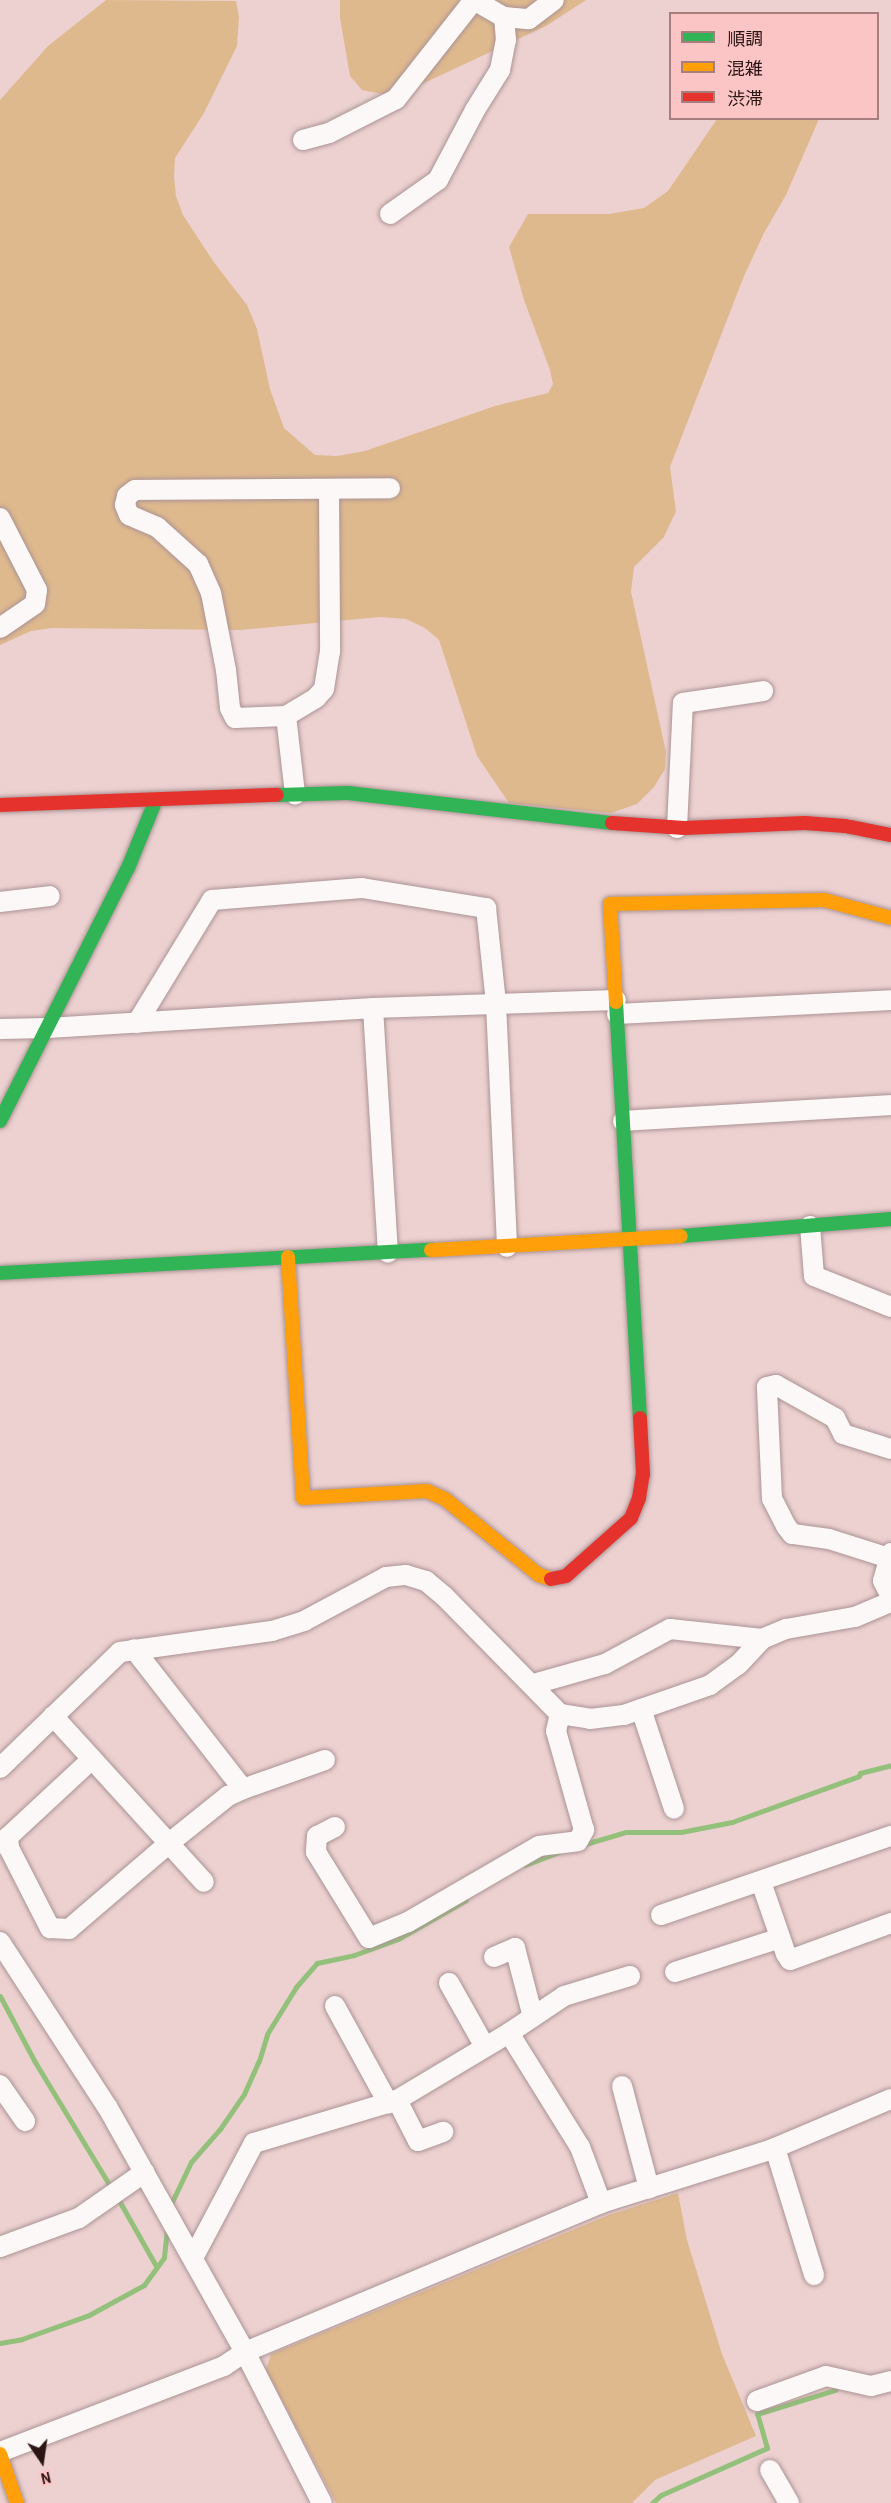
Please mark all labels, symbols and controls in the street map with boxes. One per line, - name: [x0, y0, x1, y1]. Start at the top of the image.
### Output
- legend: [669, 12, 879, 120]
- text: 順調: [727, 26, 763, 51]
- text: 混雑: [727, 56, 763, 81]
- text: 渋滞: [727, 86, 763, 111]
- north arrow: [12, 2431, 72, 2491]
- text: N: [39, 2467, 53, 2490]

